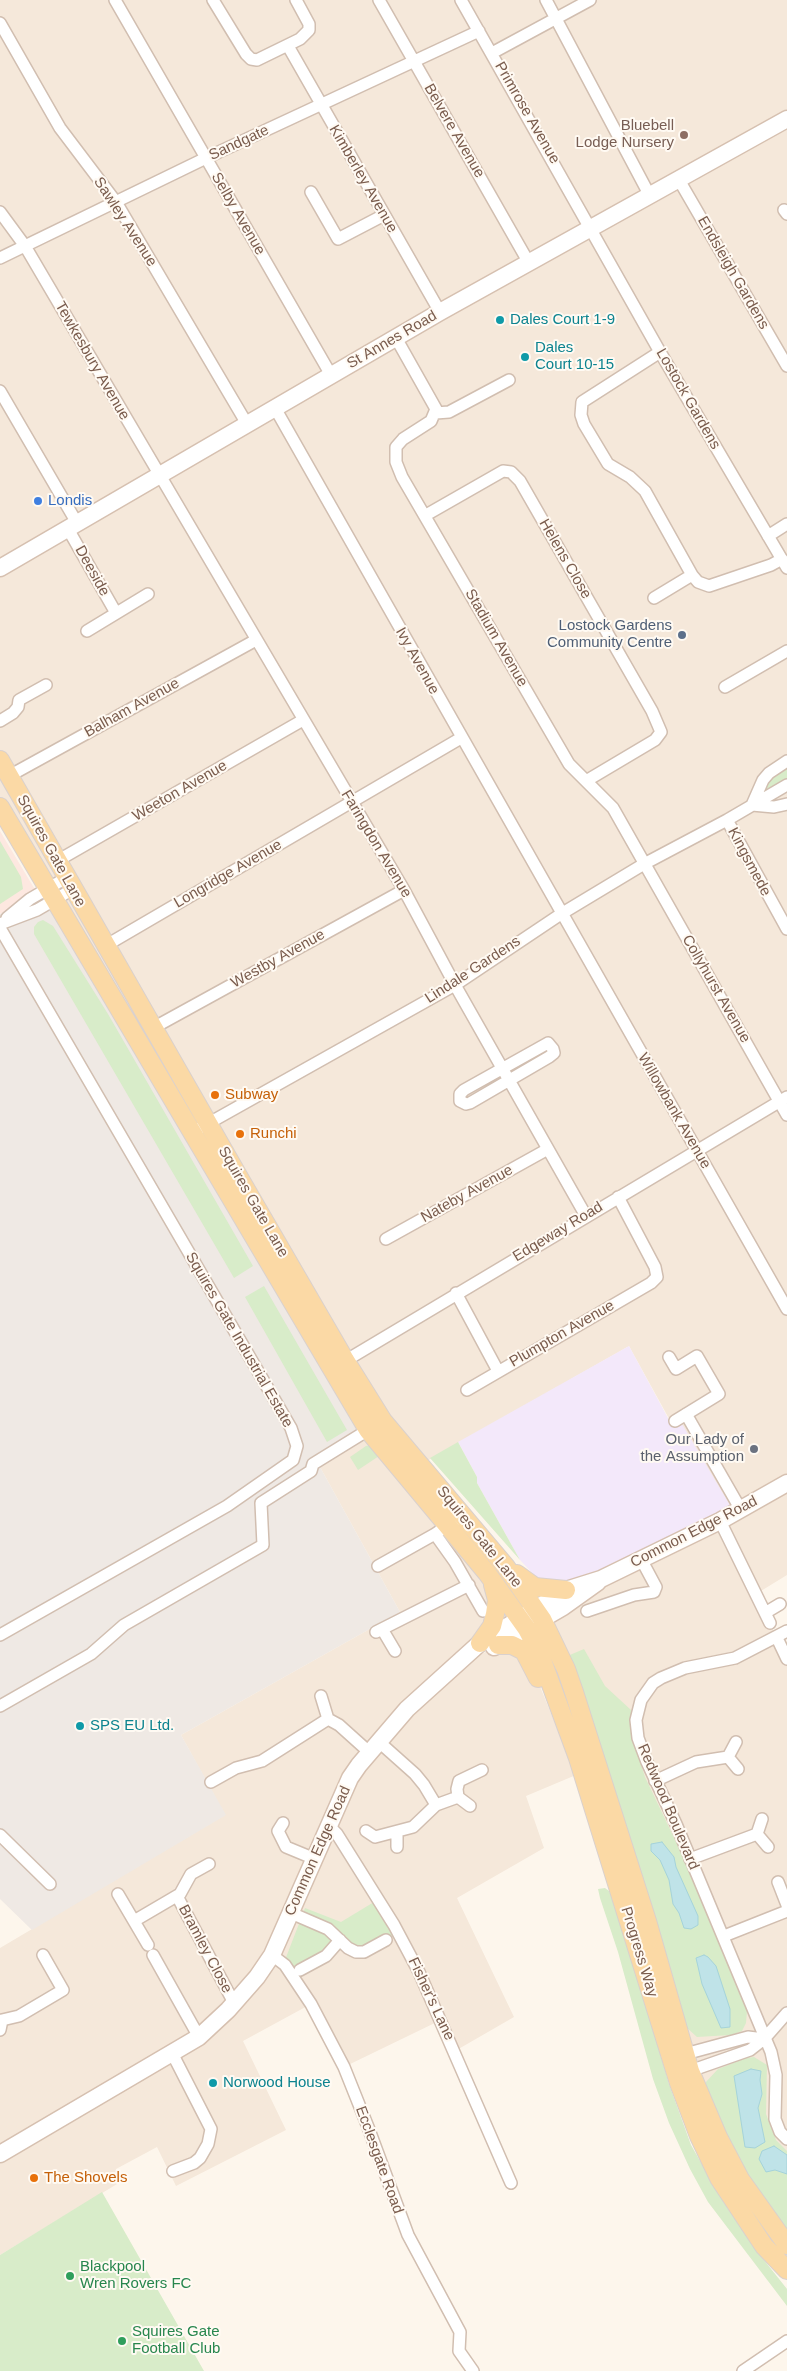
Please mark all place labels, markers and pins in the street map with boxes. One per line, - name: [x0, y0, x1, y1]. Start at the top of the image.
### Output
- place label: Bluebell Lodge Nursery: [576, 117, 674, 152]
- marker: Bluebell Lodge Nursery: [678, 129, 690, 141]
- place label: Dales Court 1-9: [510, 311, 615, 329]
- marker: Dales Court 1-9: [494, 314, 506, 326]
- place label: Dales Court 10-15: [535, 339, 614, 374]
- marker: Dales Court 10-15: [519, 351, 531, 363]
- place label: Londis: [48, 492, 92, 510]
- marker: Londis: [32, 495, 44, 507]
- place label: Lostock Gardens Community Centre: [547, 617, 672, 652]
- marker: Lostock Gardens Community Centre: [676, 629, 688, 641]
- place label: Subway: [225, 1086, 278, 1104]
- marker: Subway: [209, 1089, 221, 1101]
- place label: Runchi: [250, 1125, 297, 1143]
- marker: Runchi: [234, 1128, 246, 1140]
- place label: Our Lady of the Assumption: [641, 1431, 744, 1466]
- marker: Our Lady of the Assumption: [748, 1443, 760, 1455]
- place label: SPS EU Ltd.: [90, 1717, 174, 1735]
- marker: SPS EU Ltd.: [74, 1720, 86, 1732]
- place label: Norwood House: [223, 2074, 331, 2092]
- marker: Norwood House: [207, 2077, 219, 2089]
- place label: The Shovels: [44, 2169, 127, 2187]
- marker: The Shovels: [28, 2172, 40, 2184]
- place label: Blackpool Wren Rovers FC: [80, 2258, 191, 2293]
- marker: Blackpool Wren Rovers FC: [64, 2270, 76, 2282]
- place label: Squires Gate Football Club: [132, 2323, 220, 2358]
- marker: Squires Gate Football Club: [116, 2335, 128, 2347]

